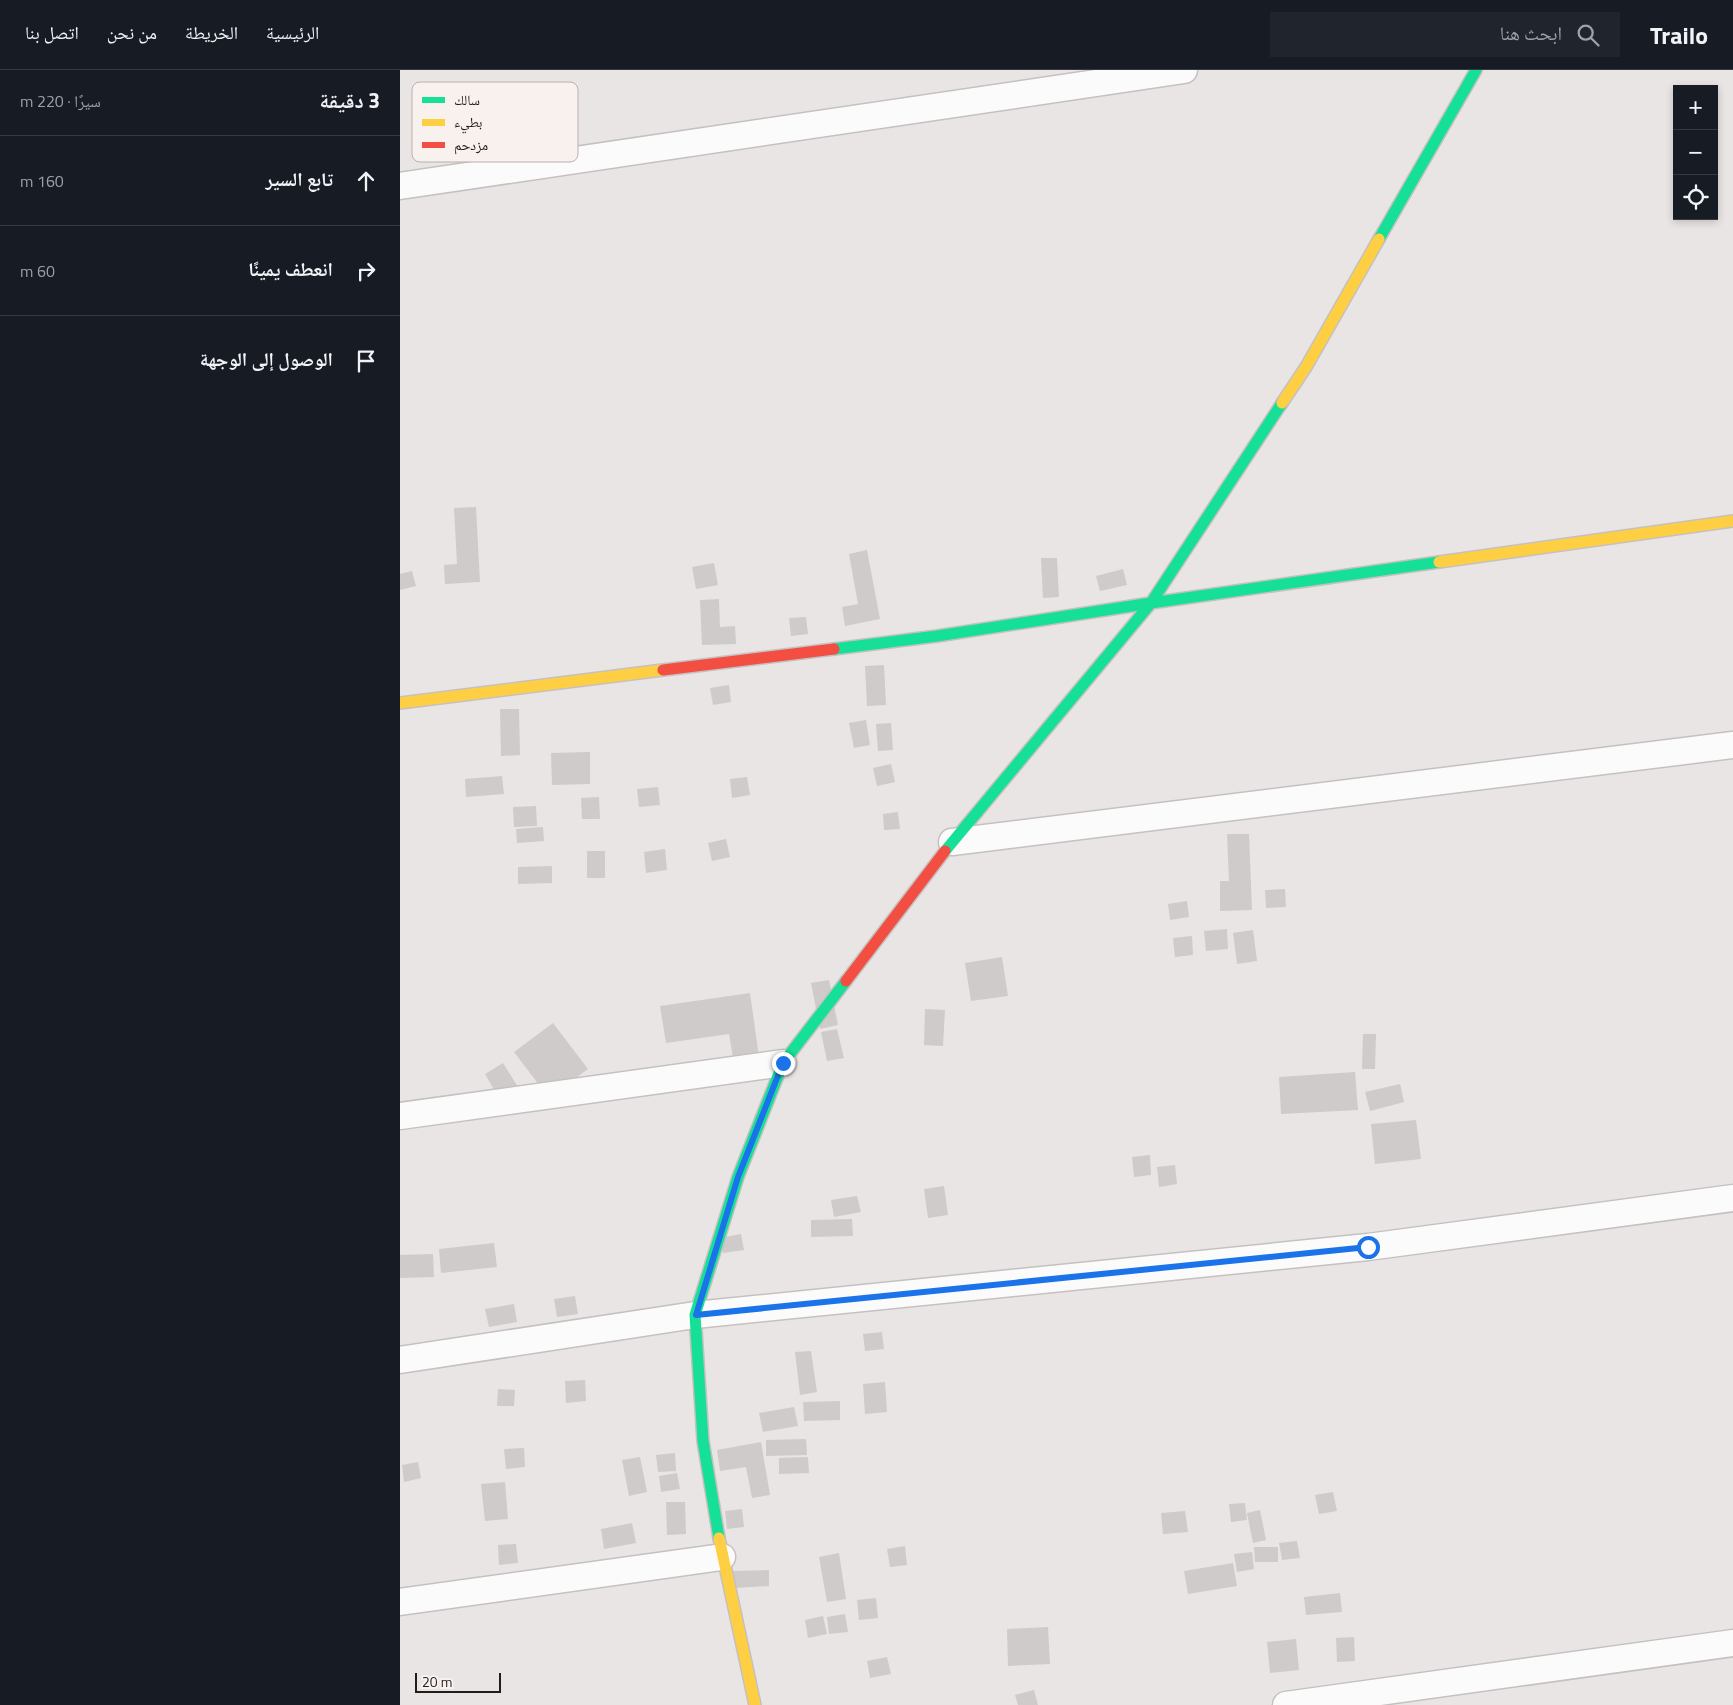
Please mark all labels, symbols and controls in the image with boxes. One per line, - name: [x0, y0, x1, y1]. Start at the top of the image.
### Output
- search box: [1270, 12, 1620, 57]
- text: Trailo: [1650, 17, 1708, 53]
- text: ابحث هنا: [1500, 18, 1562, 47]
- text: اتصل بنا: [25, 19, 79, 46]
- text: من نحن: [107, 19, 157, 46]
- text: الخريطة: [185, 19, 238, 46]
- text: الرئيسية: [266, 19, 319, 46]
- icon: search: [1574, 21, 1602, 49]
- legend: [412, 82, 578, 162]
- text: 3 دقيقة: [320, 84, 380, 116]
- map controls: [1673, 85, 1718, 220]
- button: +: [1673, 85, 1718, 130]
- text: سيرًا · 220 m: [20, 89, 101, 113]
- text: سالك: [454, 89, 480, 110]
- text: بطيء: [454, 111, 483, 134]
- button: −: [1673, 130, 1718, 175]
- text: مزدحم: [454, 134, 488, 155]
- text: تابع السير: [265, 164, 333, 193]
- icon: ahead: [352, 167, 380, 195]
- text: 160 m: [20, 169, 64, 193]
- button: locate: [1673, 175, 1718, 220]
- text: انعطف يمينًا: [248, 254, 333, 283]
- icon: right: [352, 257, 380, 285]
- text: 60 m: [20, 259, 55, 283]
- text: الوصول إلى الوجهة: [200, 344, 333, 373]
- icon: arrive: [352, 347, 380, 375]
- route end: [772, 1052, 795, 1075]
- route start: [1357, 1236, 1380, 1259]
- scale bar: [415, 1670, 501, 1693]
- text: 20 m: [422, 1671, 452, 1692]

